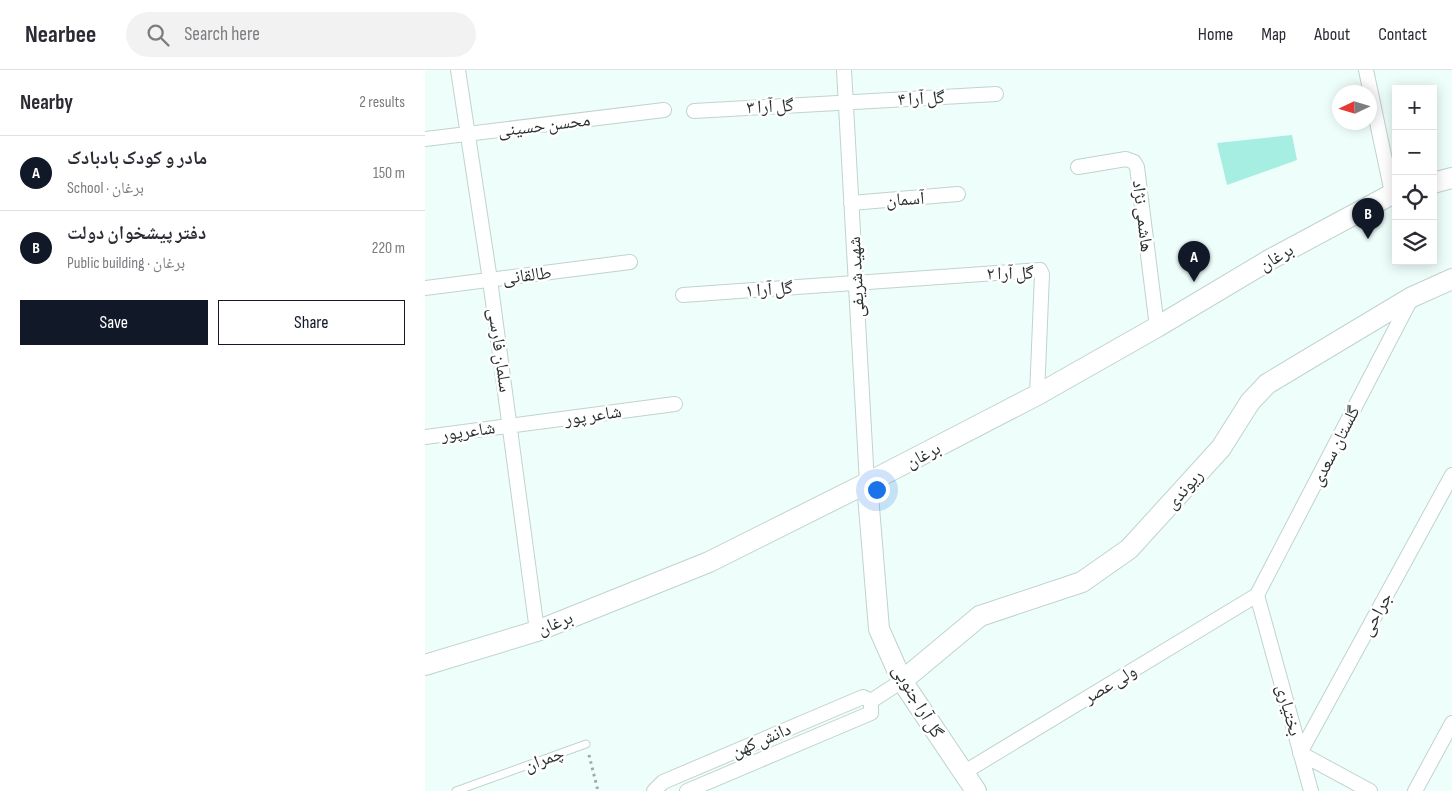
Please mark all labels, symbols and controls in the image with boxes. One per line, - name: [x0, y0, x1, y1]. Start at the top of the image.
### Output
- search box: [126, 12, 476, 57]
- text: Nearbee: [25, 20, 96, 49]
- icon: search: [144, 21, 172, 49]
- text: Search here: [184, 23, 260, 46]
- text: Home: [1198, 24, 1233, 45]
- text: Map: [1261, 24, 1286, 45]
- text: About: [1314, 24, 1350, 45]
- text: Contact: [1378, 24, 1427, 45]
- north arrow: [1332, 85, 1377, 130]
- map controls: [1392, 85, 1437, 265]
- button: +: [1392, 85, 1437, 130]
- street label: گل آرا ۴: [897, 87, 946, 110]
- text: Nearby: [20, 90, 73, 115]
- text: 2 results: [359, 93, 405, 112]
- street label: گل آرا ۳: [746, 95, 795, 118]
- street label: محسن حسینی: [497, 109, 592, 142]
- button: −: [1392, 130, 1437, 175]
- text: مادر و کودک بادبادک: [67, 147, 207, 170]
- text: A: [32, 164, 40, 183]
- text: 150 m: [373, 164, 405, 183]
- button: locate: [1392, 175, 1437, 220]
- text: School · برغان: [67, 179, 144, 198]
- street label: هاشمی نژاد: [1128, 179, 1157, 253]
- street label: آسمان: [885, 188, 925, 211]
- pin: B: [1352, 198, 1384, 239]
- button: layers: [1392, 220, 1437, 265]
- text: دفتر پیشخوان دولت: [67, 222, 206, 245]
- street label: شهید شریفی: [844, 236, 869, 318]
- text: B: [32, 239, 40, 258]
- text: 220 m: [372, 239, 405, 258]
- street label: برغان: [1255, 239, 1297, 276]
- pin: A: [1178, 241, 1210, 282]
- text: Public building · برغان: [67, 254, 185, 273]
- street label: طالقانی: [501, 262, 553, 289]
- street label: گل آرا ۲: [986, 263, 1034, 284]
- street label: گل آرا ۱: [745, 277, 794, 302]
- button: Save: [20, 300, 208, 345]
- button: Share: [218, 300, 405, 345]
- street label: سلمان فارسی: [483, 307, 516, 394]
- street label: شاعر پور: [562, 401, 623, 430]
- street label: گلستان سعدی: [1306, 402, 1365, 490]
- street label: شاعرپور: [439, 417, 496, 446]
- street label: برغان: [902, 438, 944, 473]
- street label: ریوندی: [1161, 465, 1208, 514]
- your location: [864, 477, 890, 503]
- street label: جراحی: [1356, 589, 1397, 640]
- street label: برغان: [534, 607, 576, 640]
- street label: گل آرا جنوبی: [888, 661, 948, 742]
- street label: ولی عصر: [1079, 661, 1140, 709]
- street label: بختیاری: [1272, 682, 1305, 738]
- street label: دانش کهن: [728, 719, 794, 762]
- street label: چمران: [521, 743, 567, 776]

